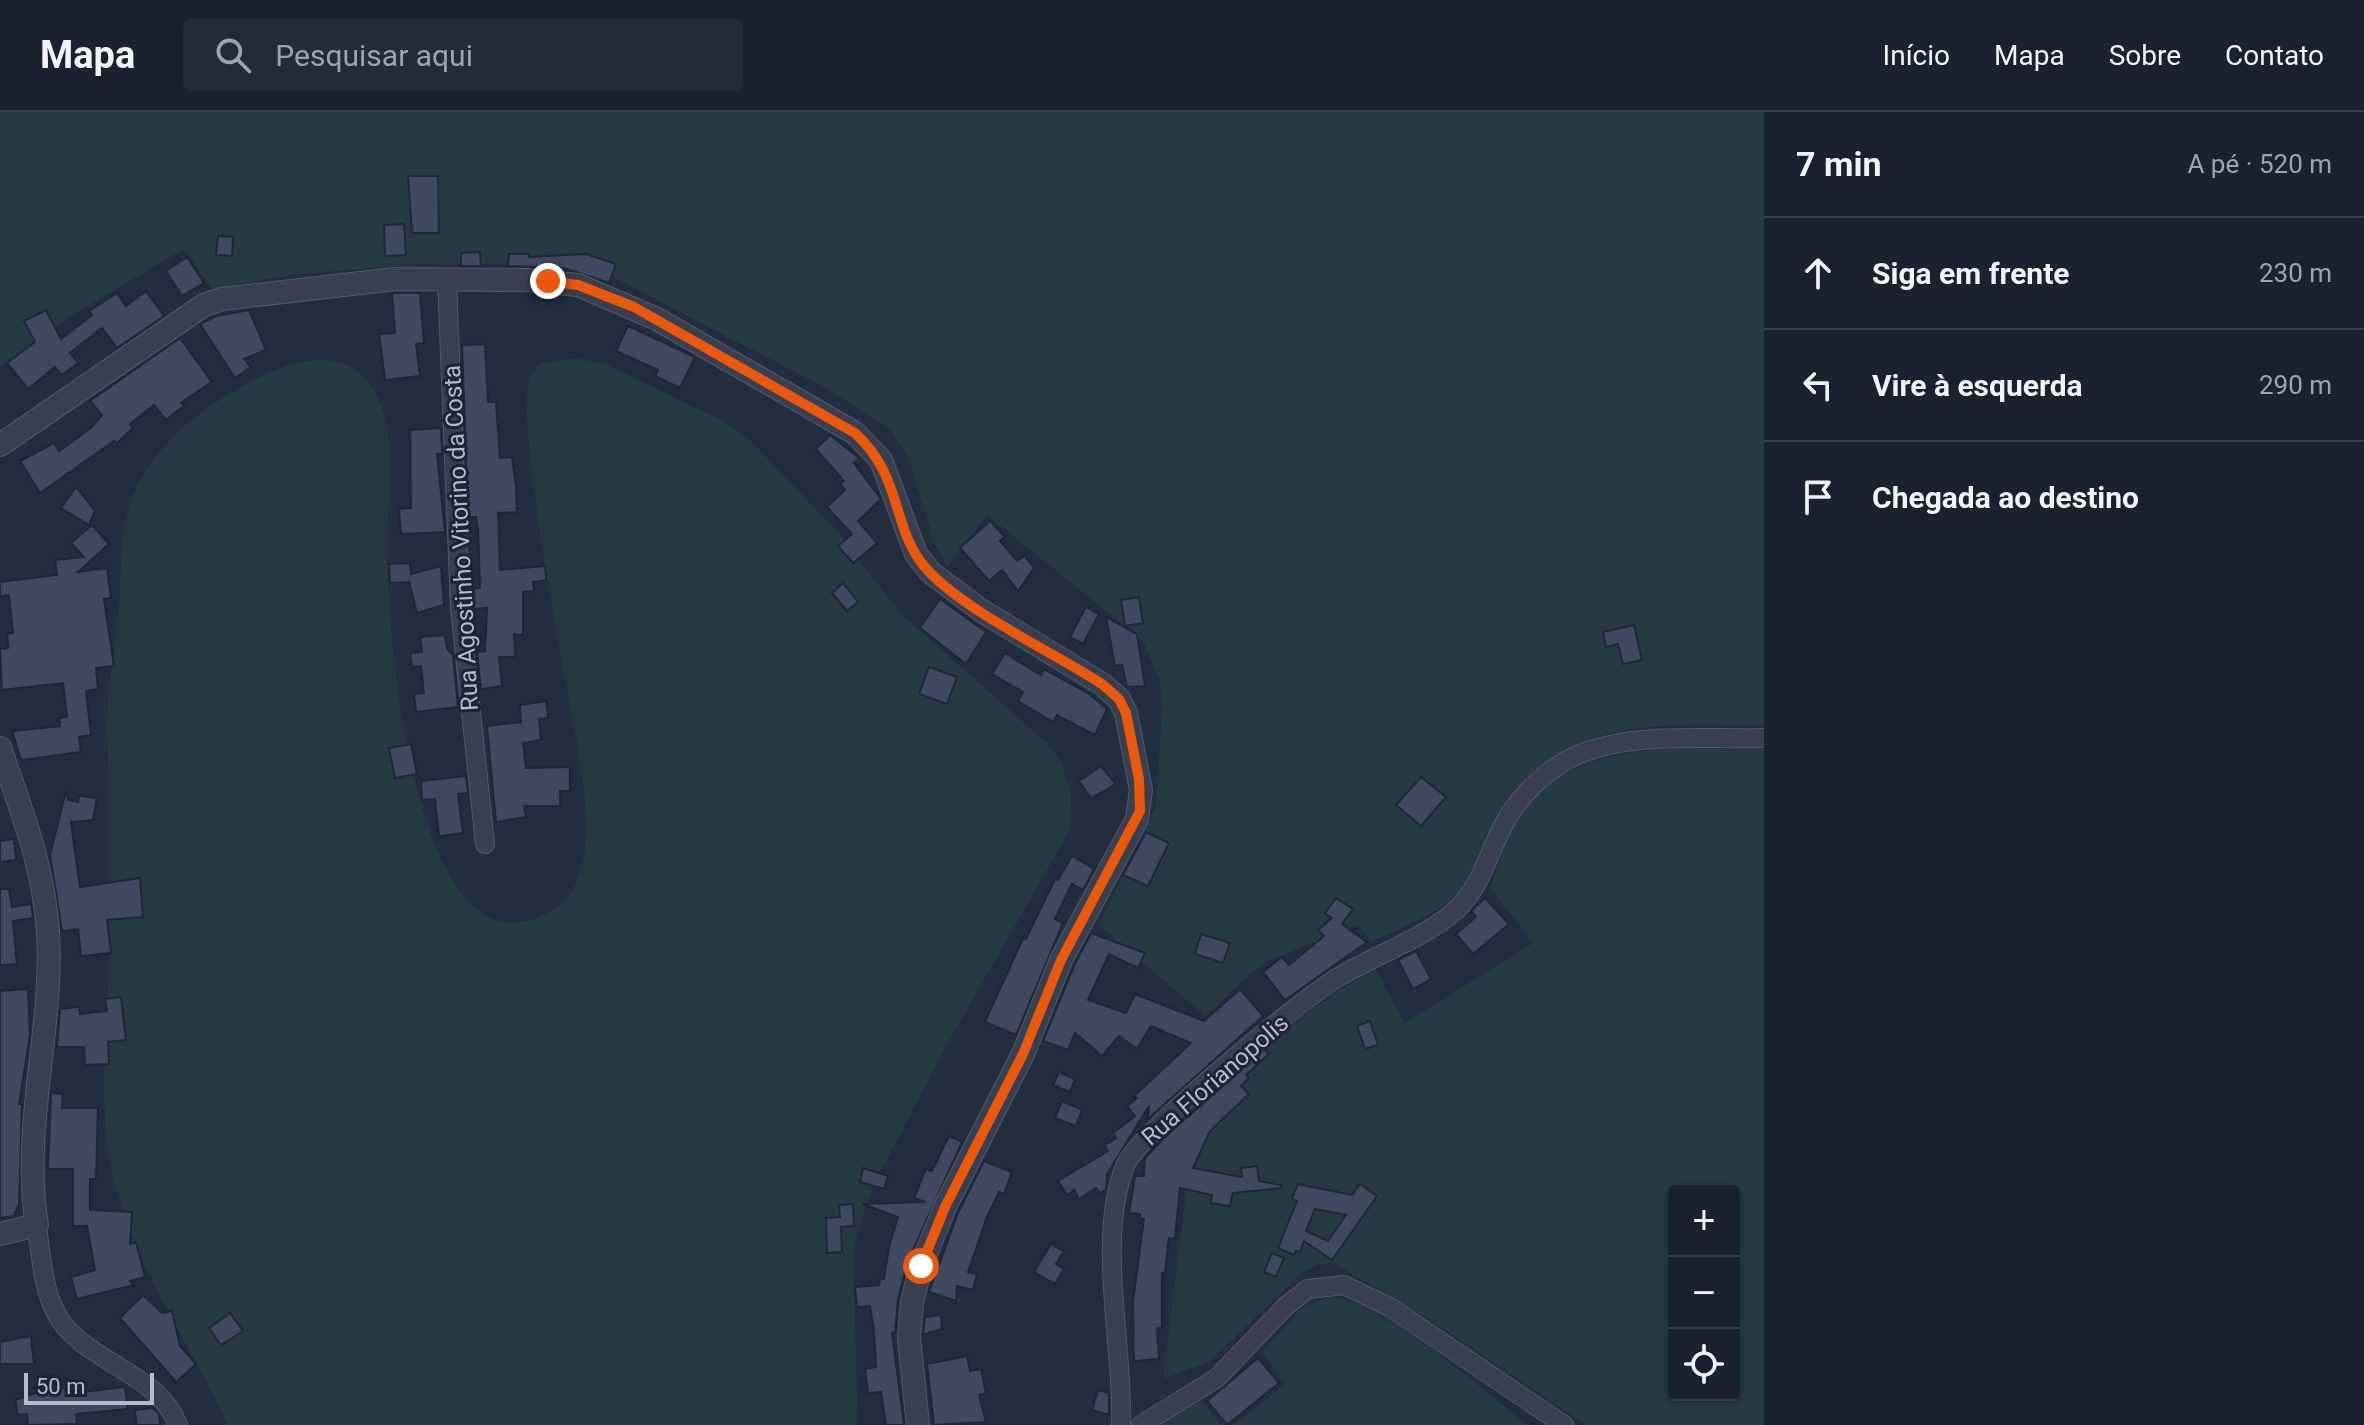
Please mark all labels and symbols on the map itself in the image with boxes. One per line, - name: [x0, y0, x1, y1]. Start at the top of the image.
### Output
- route end: [530, 263, 566, 299]
- street label: Rua Agostinho Vitorino da Costa: [438, 364, 484, 712]
- street label: Rua Florianopolis: [1136, 1009, 1294, 1151]
- route start: [903, 1248, 939, 1284]
- scale bar: [24, 1369, 154, 1405]

